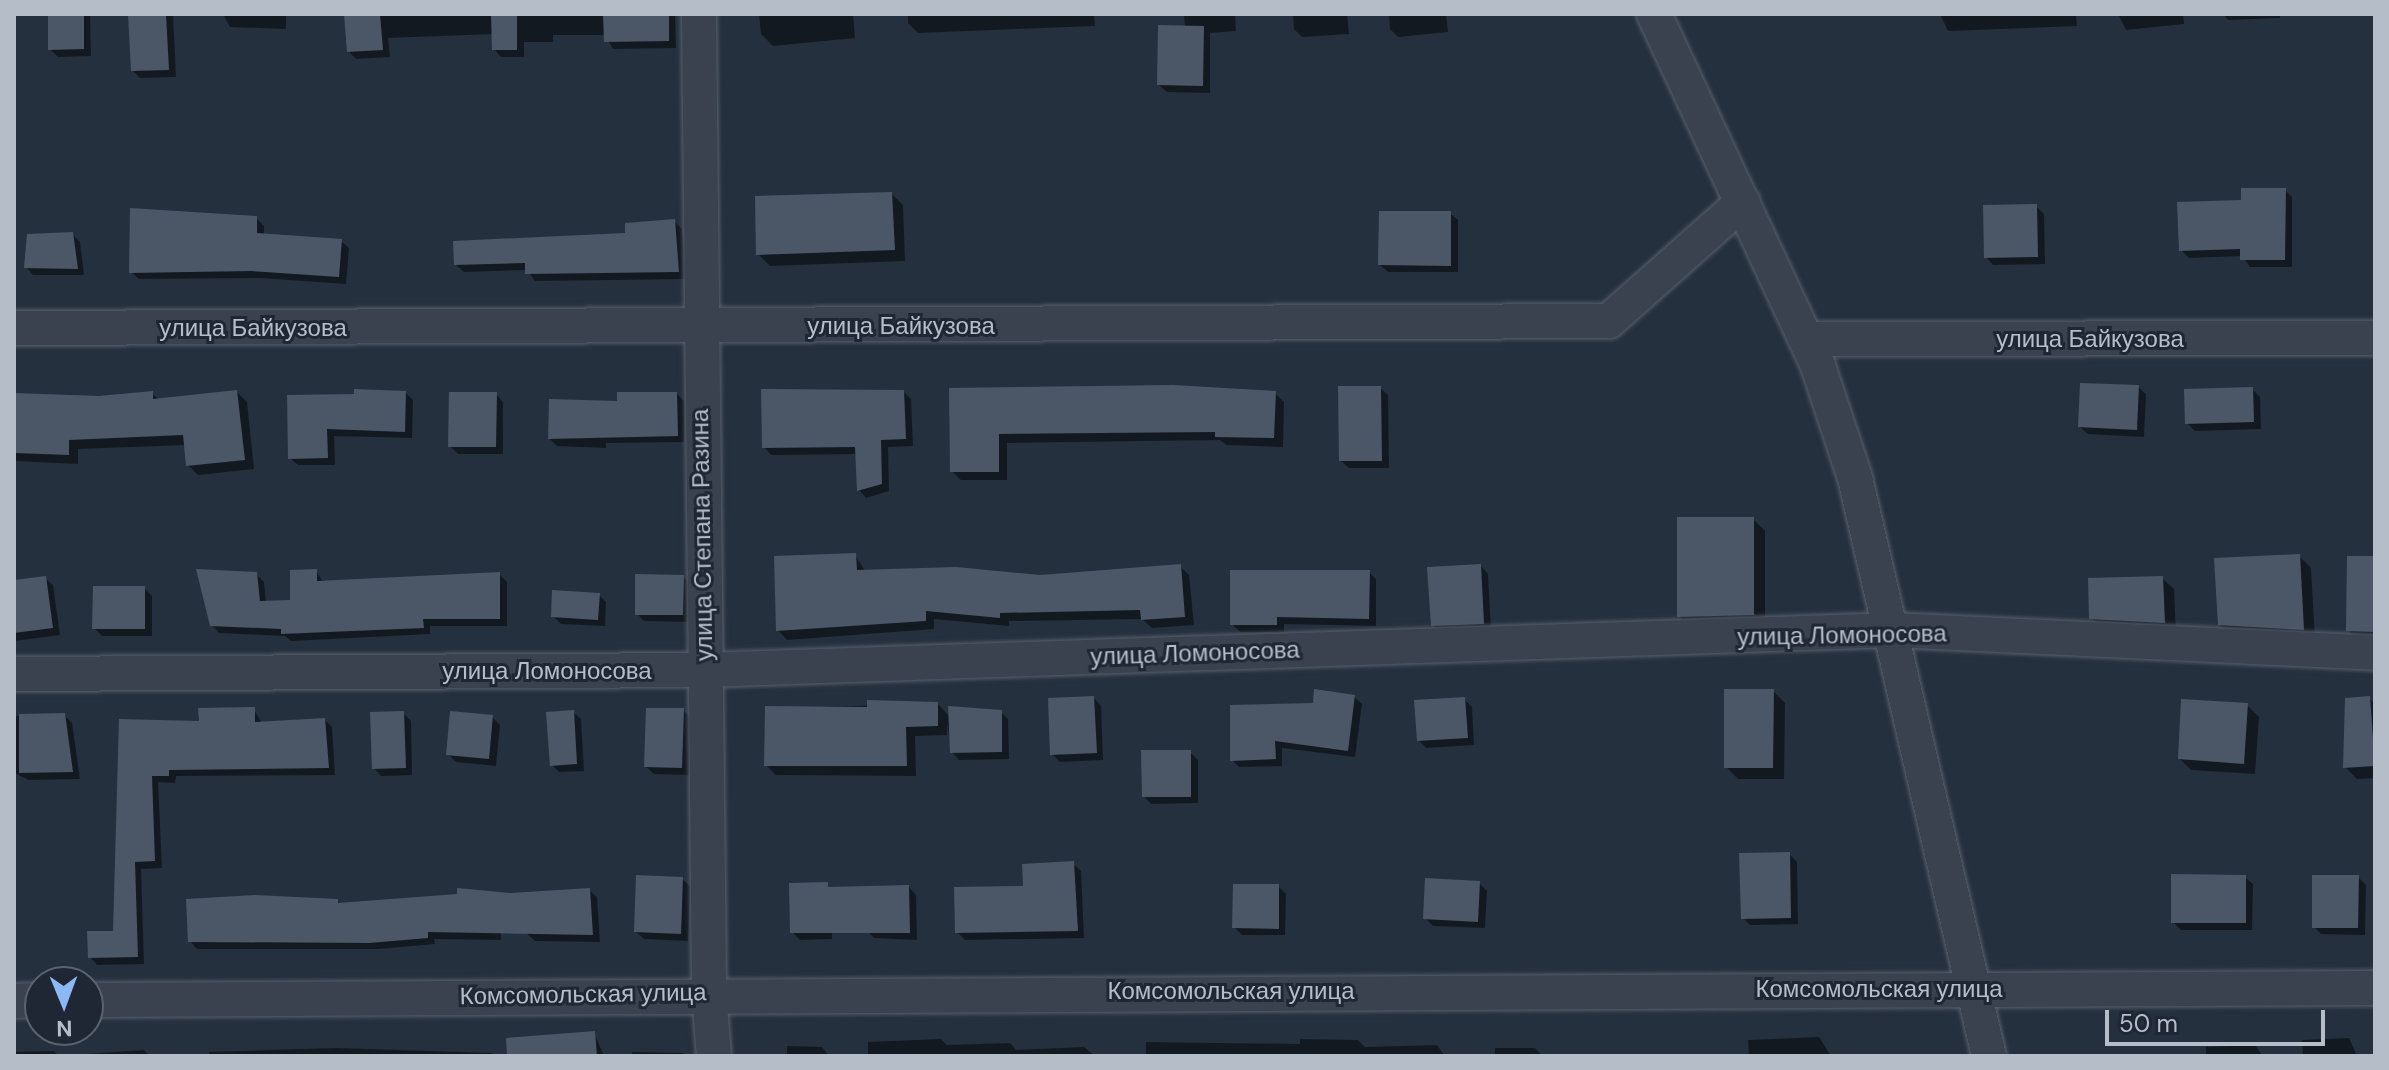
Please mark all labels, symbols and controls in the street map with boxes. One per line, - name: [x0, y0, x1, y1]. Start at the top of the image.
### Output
- street label: улица Байкузова: [807, 312, 995, 340]
- street label: улица Байкузова: [159, 314, 347, 342]
- street label: улица Байкузова: [1996, 325, 2184, 353]
- street label: улица Степана Разина: [685, 409, 719, 661]
- street label: улица Ломоносова: [1737, 619, 1947, 651]
- street label: улица Ломоносова: [1090, 635, 1300, 671]
- street label: улица Ломоносова: [442, 657, 652, 685]
- north arrow: [24, 966, 104, 1046]
- street label: Комсомольская улица: [1755, 975, 2003, 1003]
- street label: Комсомольская улица: [459, 977, 707, 1011]
- street label: Комсомольская улица: [1107, 977, 1355, 1005]
- scale bar: [2109, 994, 2329, 1044]
- text: 50 m: [2119, 1008, 2178, 1039]
- text: N: [56, 1014, 73, 1043]

